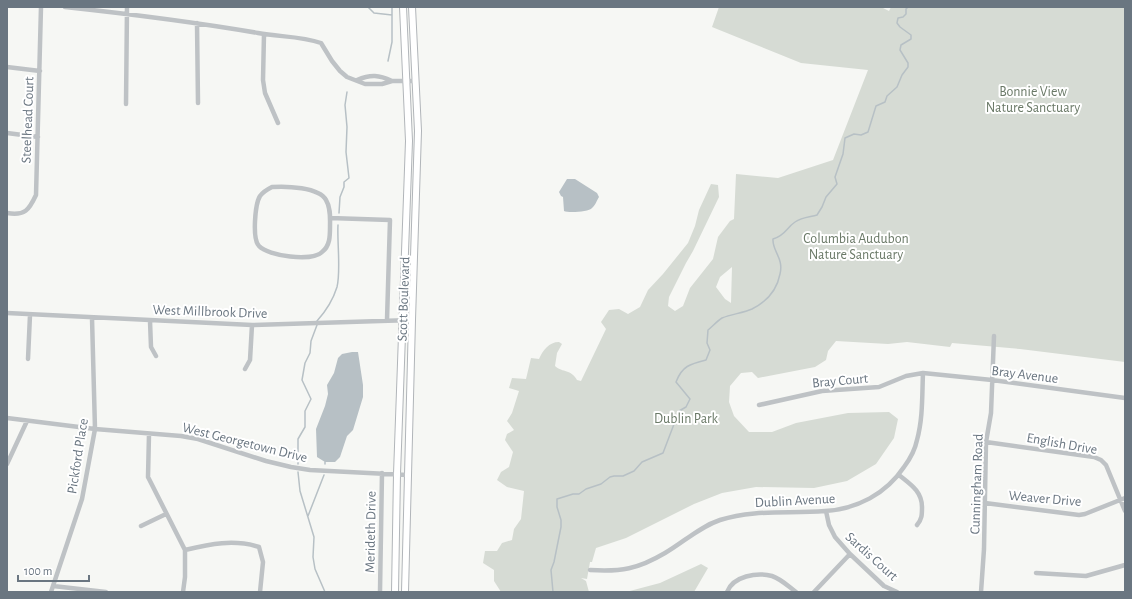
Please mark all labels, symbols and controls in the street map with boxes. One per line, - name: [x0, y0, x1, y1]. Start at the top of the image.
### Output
- street label: Steelhead Court: [19, 76, 37, 164]
- park label: Bonnie View Nature Sanctuary: [986, 85, 1080, 115]
- park label: Columbia Audubon Nature Sanctuary: [803, 232, 909, 262]
- street label: Scott Boulevard: [396, 256, 412, 342]
- street label: West Millbrook Drive: [152, 303, 268, 321]
- street label: Bray Avenue: [991, 364, 1059, 386]
- street label: Bray Court: [811, 372, 869, 390]
- park label: Dublin Park: [654, 412, 719, 426]
- street label: Pickford Place: [65, 417, 91, 495]
- street label: West Georgetown Drive: [181, 421, 309, 465]
- street label: English Drive: [1025, 431, 1098, 457]
- street label: Cunningham Road: [968, 433, 986, 535]
- street label: Weaver Drive: [1008, 489, 1082, 509]
- street label: Merideth Drive: [363, 491, 379, 573]
- street label: Dublin Avenue: [754, 492, 836, 510]
- street label: Sardis Court: [842, 530, 901, 584]
- scale bar: [18, 557, 89, 583]
- text: 100 m: [24, 565, 52, 577]

